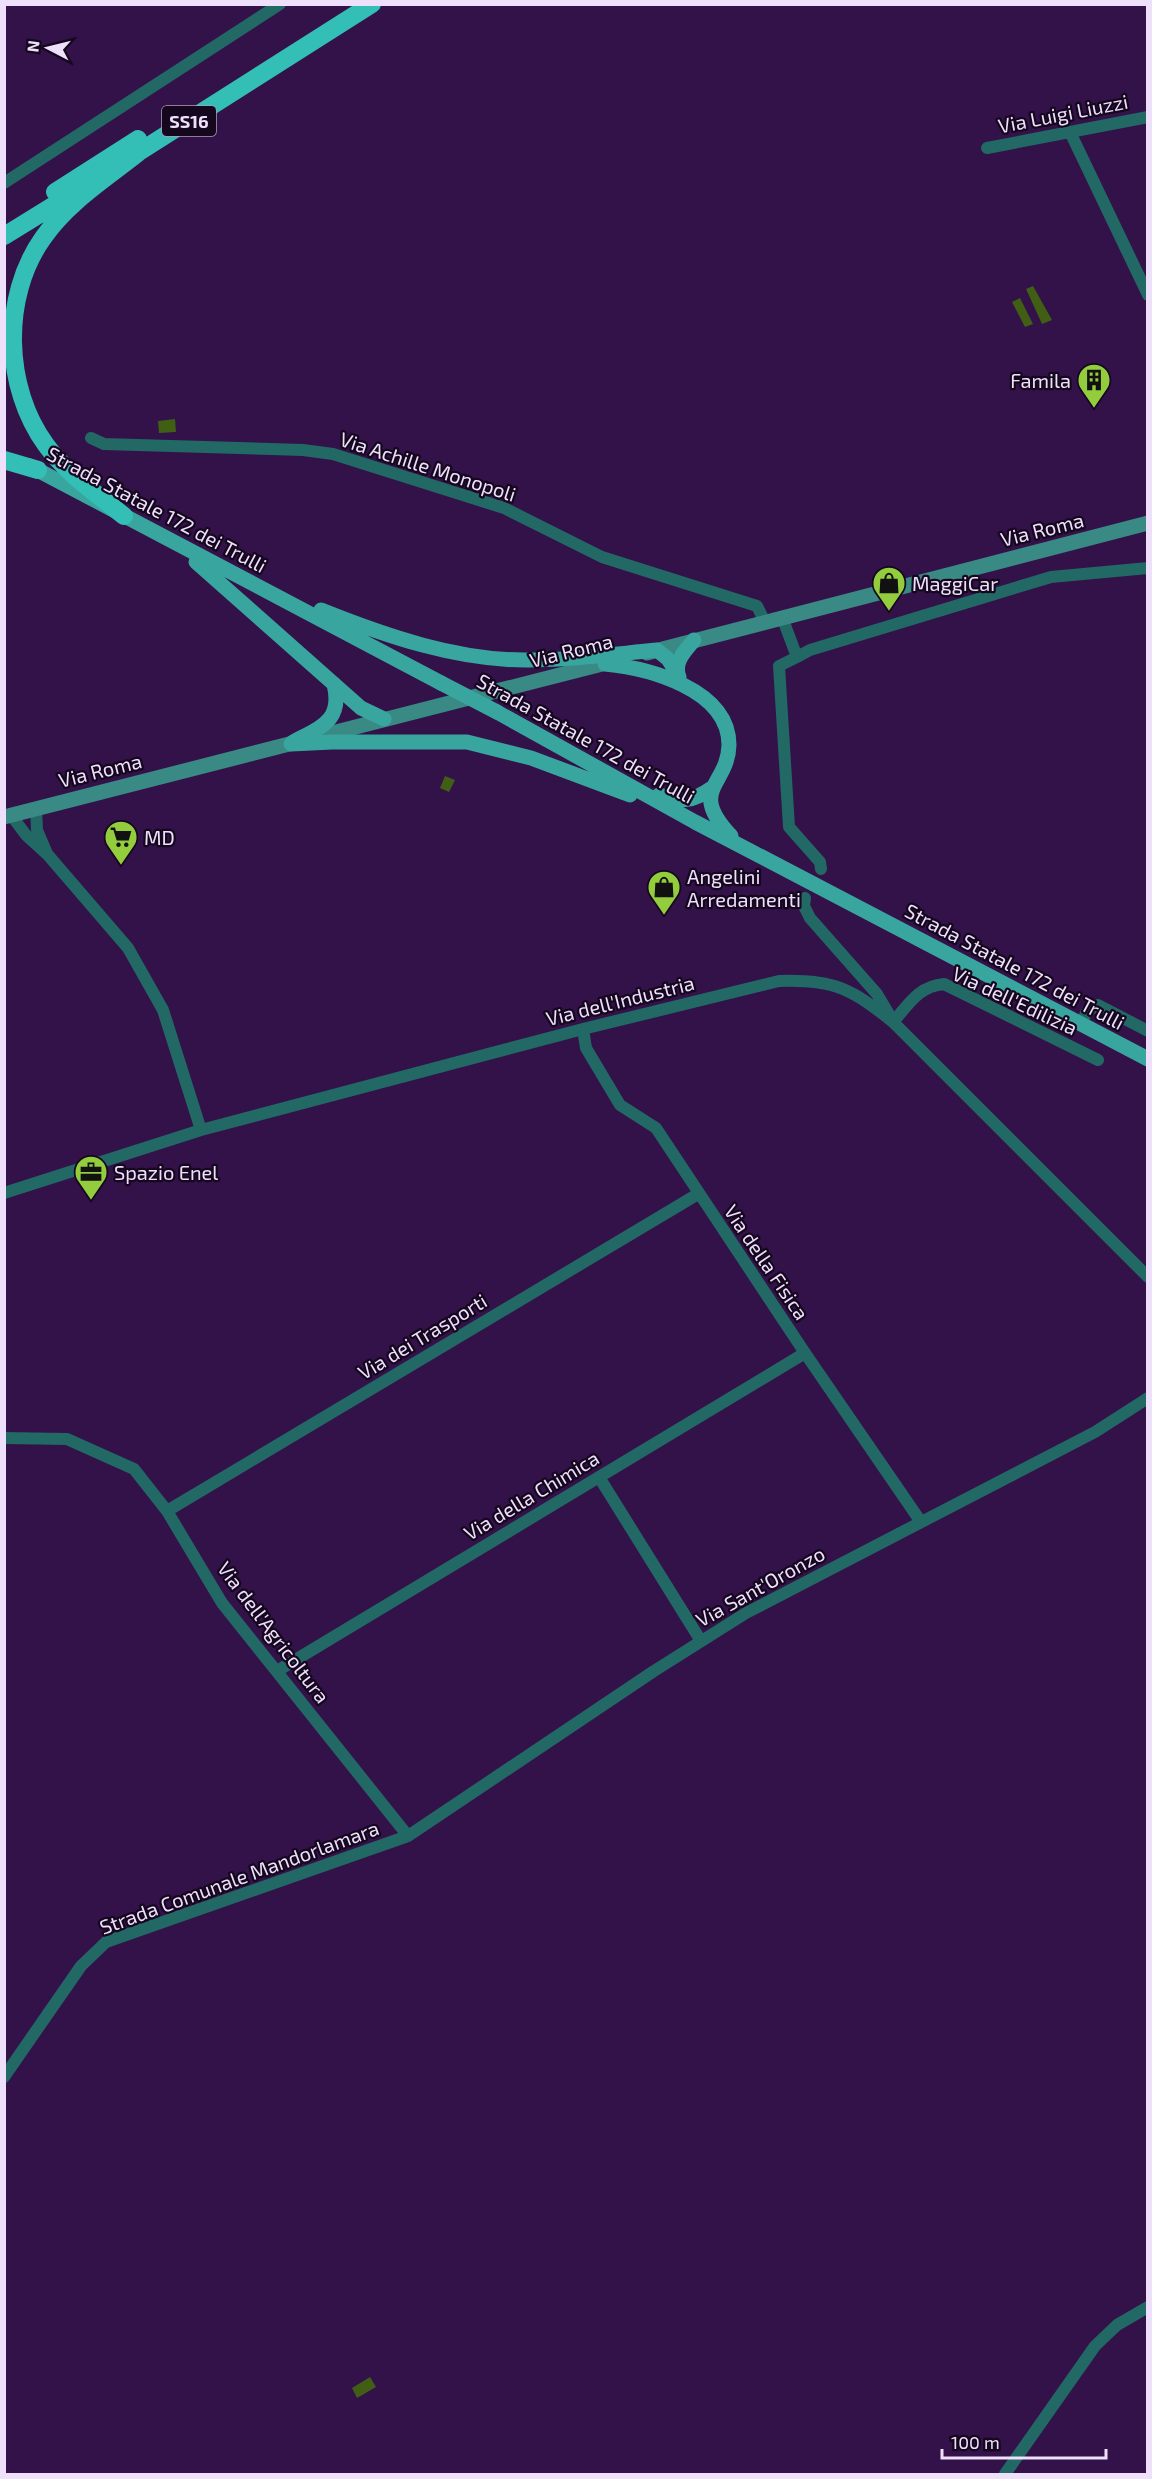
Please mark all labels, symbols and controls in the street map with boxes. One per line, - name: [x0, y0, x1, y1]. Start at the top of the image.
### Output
- north arrow: [18, 18, 78, 78]
- text: N: [22, 39, 43, 53]
- street label: Via Luigi Liuzzi: [996, 89, 1130, 137]
- road number: SS16: [162, 106, 216, 136]
- building icon: Famila: [1076, 362, 1112, 409]
- place label: Famila: [1010, 368, 1071, 392]
- street label: Via Achille Monopoli: [337, 426, 519, 506]
- street label: Strada Statale 172 dei Trulli: [43, 441, 271, 577]
- street label: Via Roma: [998, 507, 1086, 551]
- shop icon: MaggiCar: [871, 565, 907, 612]
- place label: MaggiCar: [912, 571, 998, 595]
- street label: Via Roma: [527, 628, 615, 672]
- street label: Strada Statale 172 dei Trulli: [473, 668, 699, 808]
- street label: Via Roma: [56, 748, 144, 792]
- supermarket icon: MD: [103, 819, 139, 866]
- place label: MD: [144, 825, 175, 849]
- place label: Angelini Arredamenti: [687, 864, 801, 911]
- shop icon: Angelini Arredamenti: [646, 869, 682, 916]
- street label: Strada Statale 172 dei Trulli: [901, 898, 1129, 1034]
- street label: Via dell'Edilizia: [949, 961, 1081, 1039]
- street label: Via dell'Industria: [543, 970, 697, 1030]
- office icon: Spazio Enel: [73, 1154, 109, 1201]
- place label: Spazio Enel: [114, 1160, 218, 1184]
- street label: Via della Fisica: [720, 1200, 814, 1324]
- street label: Via dei Trasporti: [353, 1288, 491, 1384]
- street label: Via della Chimica: [459, 1445, 603, 1545]
- street label: Via Sant'Oronzo: [691, 1541, 829, 1631]
- street label: Via dell'Agricoltura: [213, 1556, 335, 1708]
- street label: Strada Comunale Mandorlamara: [96, 1815, 382, 1939]
- scale bar: [942, 2422, 1106, 2460]
- text: 100 m: [951, 2431, 1000, 2453]

